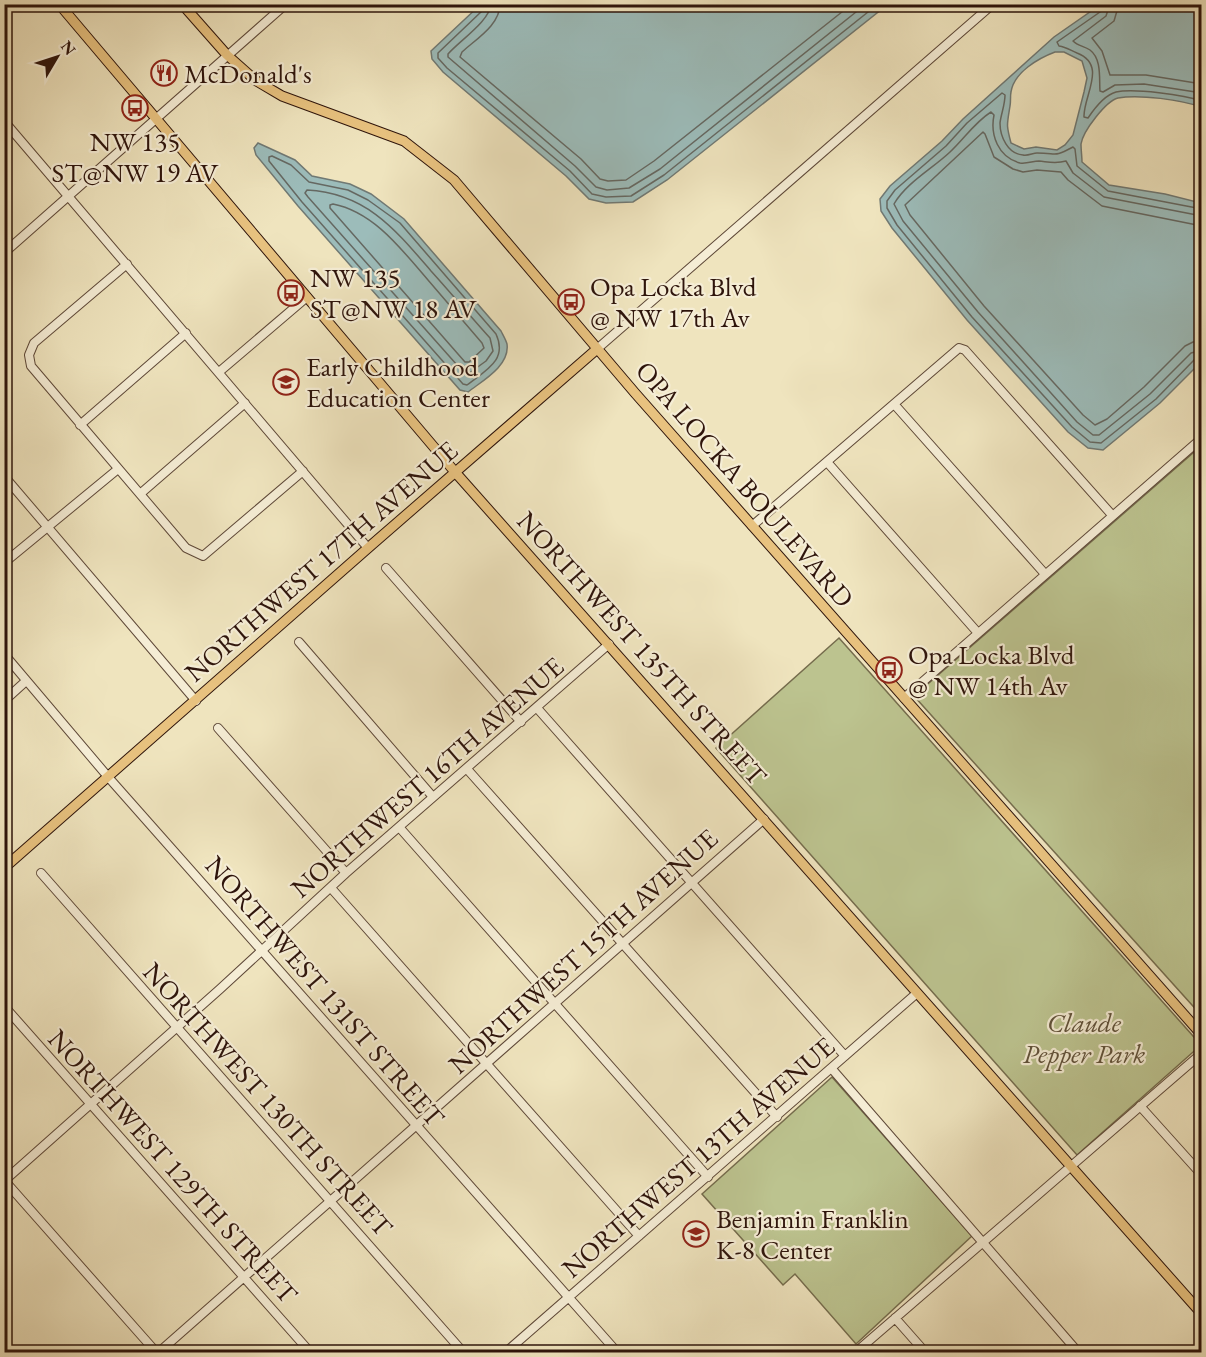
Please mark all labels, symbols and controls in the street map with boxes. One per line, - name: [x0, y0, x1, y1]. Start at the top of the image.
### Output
- north arrow: [27, 27, 87, 87]
- text: N: [56, 36, 81, 60]
- place label: McDonald's: [184, 56, 312, 91]
- restaurant icon: McDonald's: [149, 58, 179, 88]
- bus stop icon: NW 135 ST@NW 19 AV: [120, 93, 150, 123]
- place label: NW 135 ST@NW 19 AV: [52, 124, 219, 190]
- place label: NW 135 ST@NW 18 AV: [310, 260, 478, 326]
- place label: Opa Locka Blvd @ NW 17th Av: [590, 269, 757, 335]
- bus stop icon: NW 135 ST@NW 18 AV: [276, 278, 306, 308]
- bus stop icon: Opa Locka Blvd @ NW 17th Av: [556, 287, 586, 317]
- place label: Early Childhood Education Center: [306, 349, 490, 415]
- street label: OPA LOCKA BOULEVARD: [628, 353, 862, 615]
- school or university icon: Early Childhood Education Center: [271, 367, 301, 397]
- street label: NORTHWEST 17TH AVENUE: [177, 433, 465, 689]
- street label: NORTHWEST 135TH STREET: [509, 504, 775, 793]
- place label: Opa Locka Blvd @ NW 14th Av: [908, 637, 1075, 703]
- street label: NORTHWEST 16TH AVENUE: [283, 649, 571, 905]
- bus stop icon: Opa Locka Blvd @ NW 14th Av: [874, 655, 904, 685]
- street label: NORTHWEST 15TH AVENUE: [441, 821, 725, 1081]
- street label: NORTHWEST 131ST STREET: [198, 848, 453, 1134]
- street label: NORTHWEST 130TH STREET: [135, 955, 401, 1244]
- park label: Claude Pepper Park: [1023, 1005, 1145, 1071]
- street label: NORTHWEST 129TH STREET: [40, 1022, 306, 1311]
- street label: NORTHWEST 13TH AVENUE: [554, 1029, 842, 1285]
- place label: Benjamin Franklin K-8 Center: [716, 1201, 909, 1267]
- school or university icon: Benjamin Franklin K-8 Center: [681, 1219, 711, 1249]

